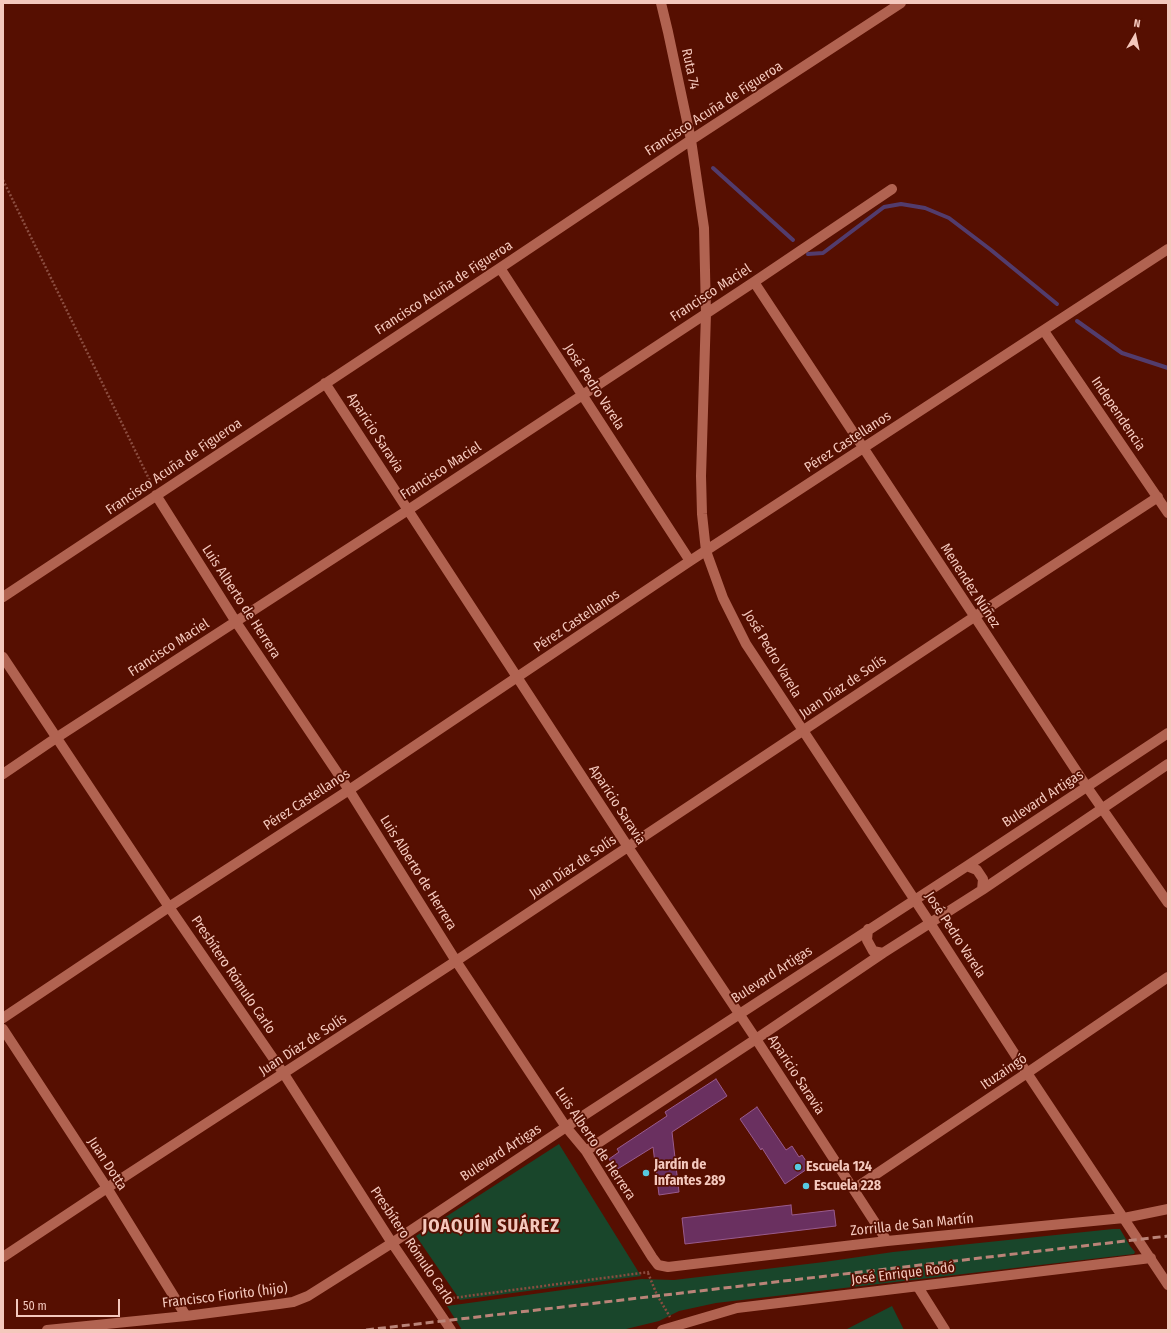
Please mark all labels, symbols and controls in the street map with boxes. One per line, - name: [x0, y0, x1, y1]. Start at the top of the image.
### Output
- north arrow: [1115, 16, 1155, 56]
- text: N: [1133, 17, 1141, 31]
- street label: Ruta 74: [677, 47, 703, 91]
- street label: Francisco Acuña de Figueroa: [642, 58, 786, 160]
- street label: Francisco Acuña de Figueroa: [372, 237, 516, 339]
- street label: Francisco Maciel: [667, 261, 755, 325]
- street label: José Pedro Varela: [560, 341, 628, 433]
- street label: Independencia: [1087, 374, 1149, 454]
- street label: Aparicio Saravia: [343, 390, 407, 476]
- street label: Pérez Castellanos: [802, 408, 894, 476]
- street label: Francisco Acuña de Figueroa: [103, 415, 245, 519]
- street label: Francisco Maciel: [397, 439, 485, 503]
- street label: Menendez Núñez: [936, 541, 1004, 631]
- street label: Luis Alberto de Herrera: [198, 542, 284, 662]
- street label: Pérez Castellanos: [531, 586, 623, 656]
- street label: José Pedro Varela: [739, 607, 805, 701]
- street label: Francisco Maciel: [125, 616, 213, 680]
- street label: Juan Díaz de Solís: [796, 652, 890, 722]
- street label: Aparicio Saravia: [585, 762, 649, 848]
- street label: Pérez Castellanos: [261, 766, 353, 834]
- street label: Bulevard Artigas: [999, 767, 1087, 831]
- street label: Luis Alberto de Herrera: [376, 813, 460, 933]
- street label: Juan Díaz de Solís: [526, 832, 620, 902]
- street label: José Pedro Varela: [921, 889, 989, 981]
- street label: Presbítero Rómulo Carlo: [187, 913, 279, 1037]
- street label: Bulevard Artigas: [728, 943, 816, 1007]
- street label: Juan Díaz de Solís: [256, 1010, 350, 1080]
- street label: Aparicio Saravia: [764, 1032, 828, 1118]
- street label: Ituzaingó: [978, 1050, 1030, 1094]
- street label: Luis Alberto de Herrera: [551, 1085, 639, 1203]
- street label: Bulevard Artigas: [457, 1121, 545, 1185]
- street label: Juan Dotta: [84, 1134, 130, 1194]
- place label: Jardín de Infantes 289: [654, 1157, 725, 1190]
- place label: Escuela 124: [806, 1159, 872, 1175]
- marker: Escuela 124: [793, 1162, 803, 1172]
- marker: Jardín de Infantes 289: [641, 1168, 651, 1178]
- place label: Escuela 228: [814, 1178, 881, 1194]
- marker: Escuela 228: [801, 1181, 811, 1191]
- street label: Presbítero Rómulo Carlo: [366, 1184, 458, 1308]
- street label: Zorrilla de San Martín: [850, 1210, 974, 1240]
- district label: JOAQUÍN SUÁREZ: [422, 1216, 560, 1238]
- street label: José Enrique Rodó: [850, 1259, 956, 1289]
- street label: Francisco Fiorito (hijo): [161, 1280, 289, 1312]
- scale bar: [18, 1291, 122, 1317]
- text: 50 m: [23, 1299, 47, 1313]

